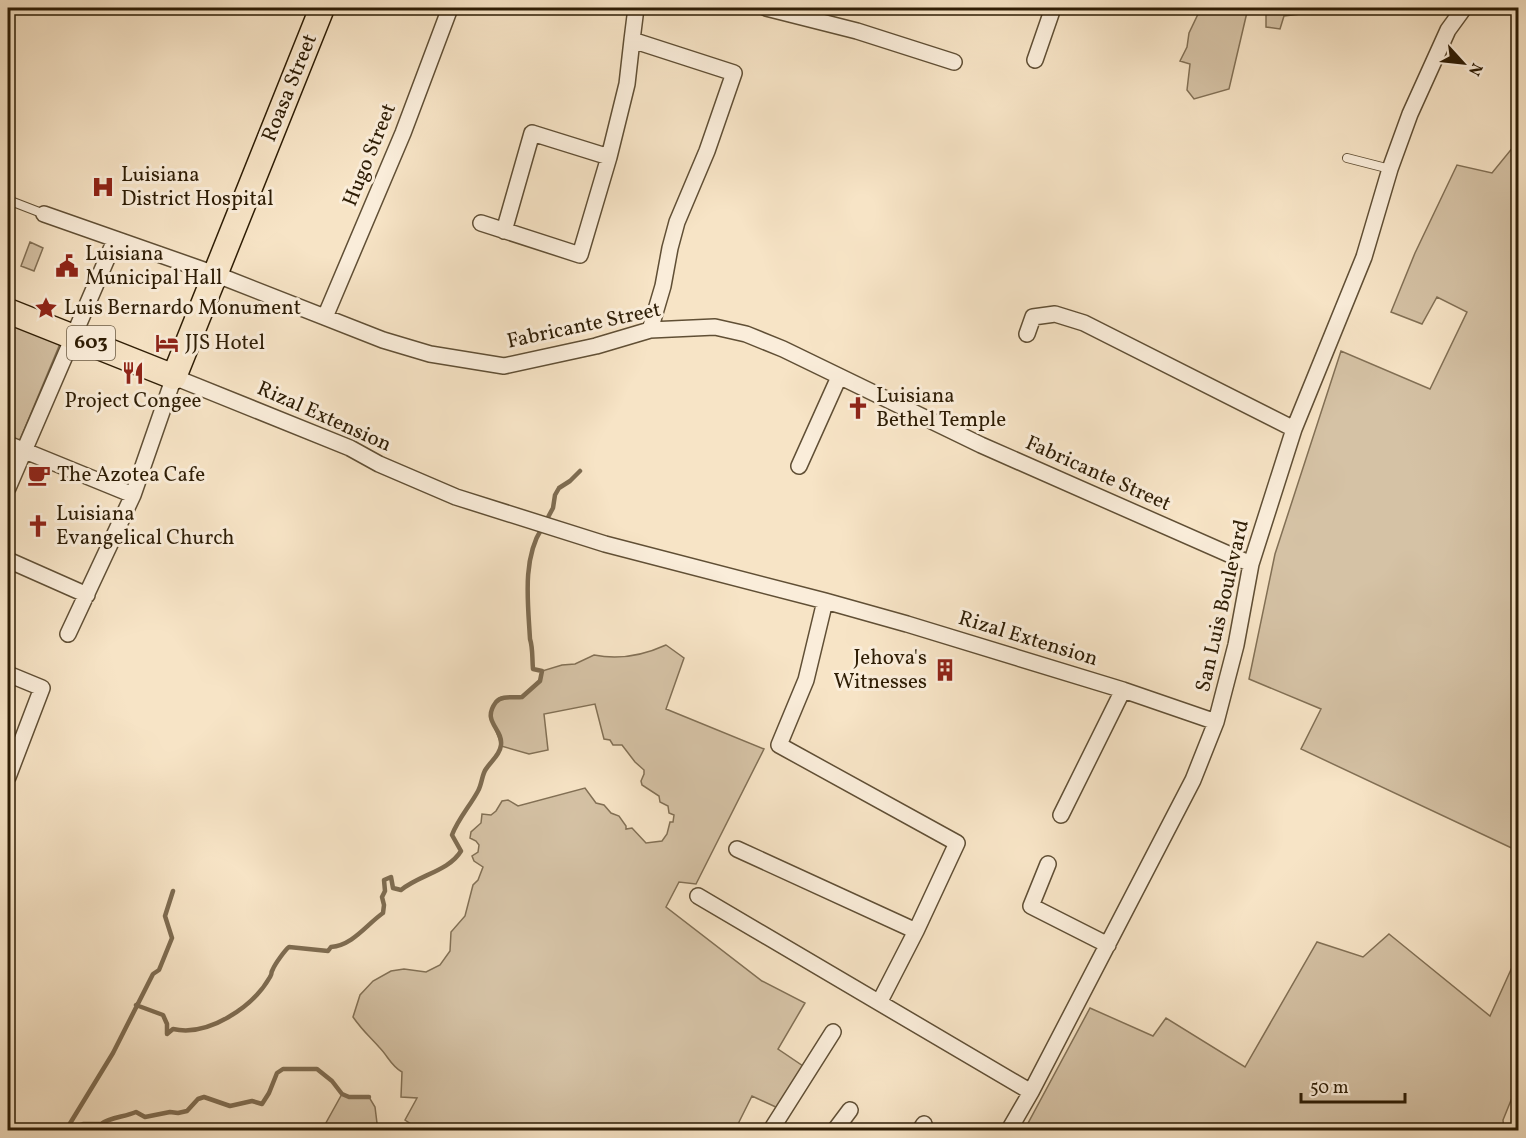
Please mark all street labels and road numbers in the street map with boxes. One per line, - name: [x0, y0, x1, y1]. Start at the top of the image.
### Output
- street label: Roasa Street: [255, 30, 325, 146]
- street label: Hugo Street: [336, 99, 404, 211]
- street label: Fabricante Street: [504, 296, 664, 356]
- road number: 603: [67, 326, 115, 360]
- street label: Rizal Extension: [252, 374, 396, 460]
- street label: Fabricante Street: [1021, 429, 1175, 519]
- street label: San Luis Boulevard: [1189, 517, 1257, 695]
- street label: Rizal Extension: [955, 604, 1101, 674]

